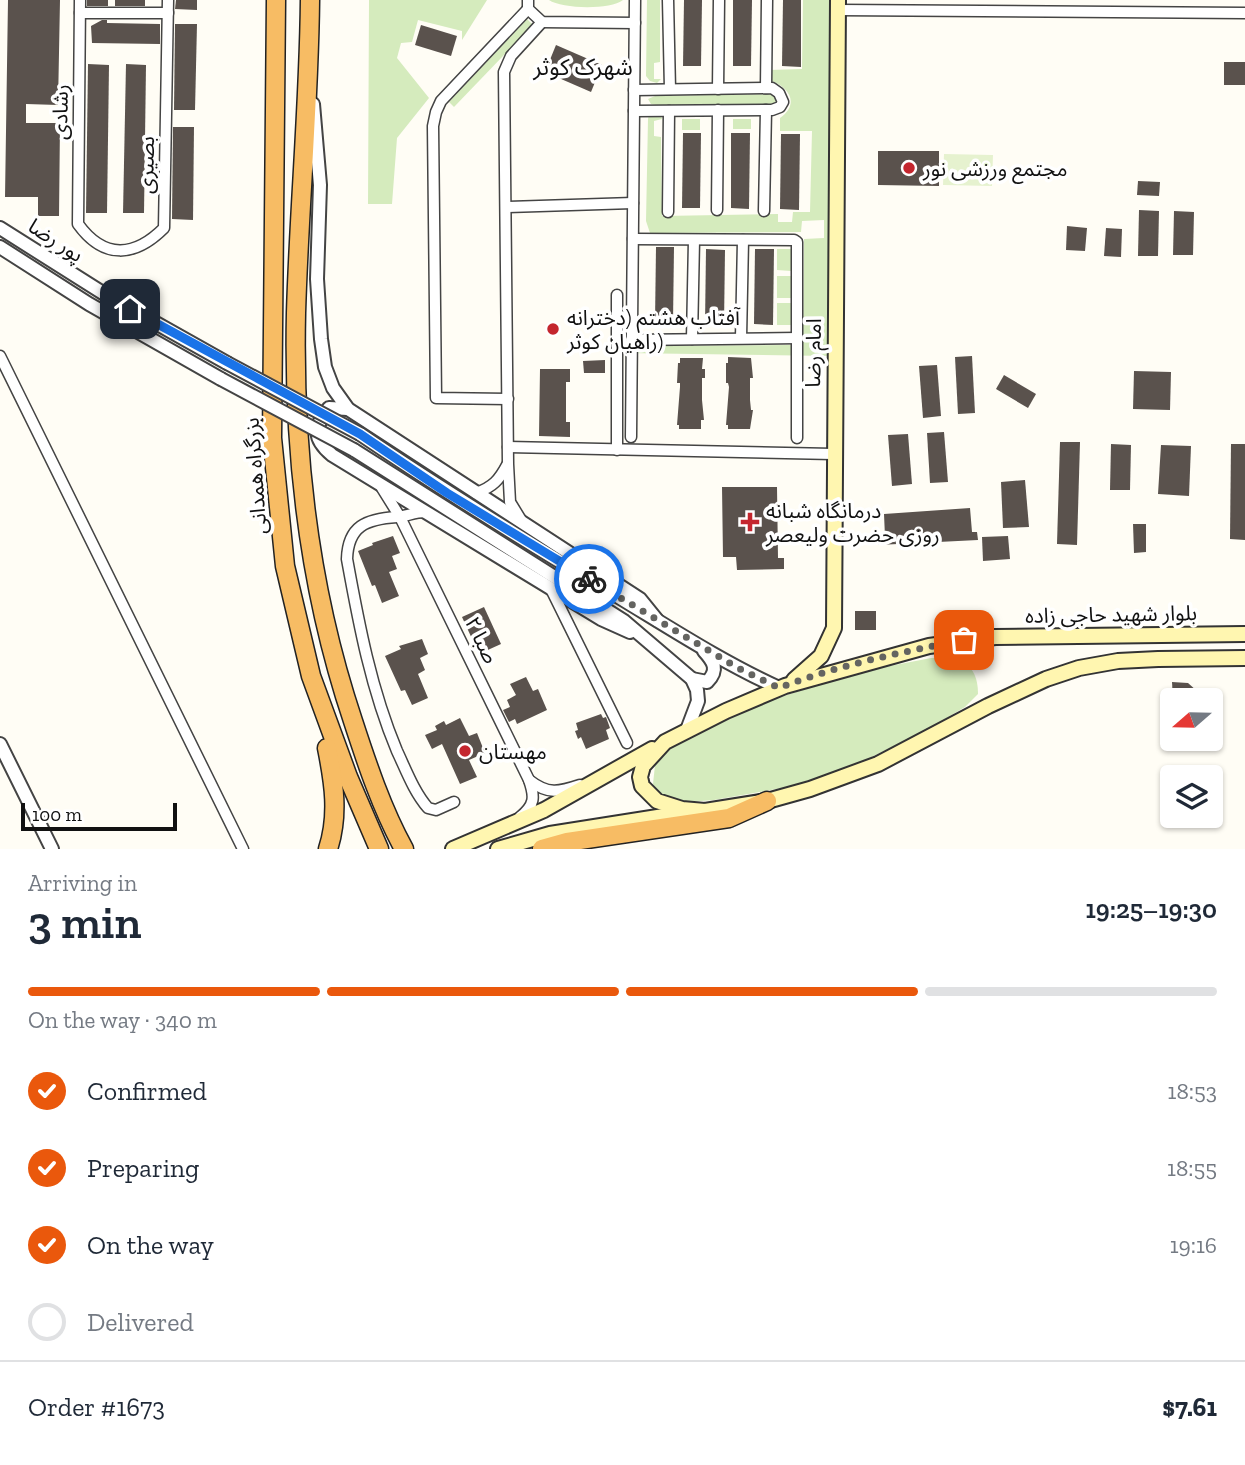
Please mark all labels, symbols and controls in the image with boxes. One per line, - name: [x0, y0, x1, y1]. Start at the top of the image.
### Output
- district label: شهرک کوثر: [532, 53, 633, 81]
- street label: رشادی: [47, 84, 73, 140]
- street label: بصیری: [133, 136, 159, 194]
- place label: مجتمع ورزشی نور: [922, 156, 1067, 184]
- marker: مجتمع ورزشی نور: [901, 160, 917, 176]
- street label: پور رضا: [23, 213, 88, 268]
- pin: [100, 279, 160, 339]
- icon: home: [111, 290, 149, 328]
- place label: آفتاب هشتم (دخترانه راهیان کوثر): [566, 305, 741, 354]
- street label: امام رضا: [800, 318, 830, 388]
- marker: آفتاب هشتم (دخترانه راهیان کوثر): [545, 321, 561, 337]
- street label: بزرگراه همدانی: [238, 417, 272, 535]
- place label: درمانگاه شبانه روزی حضرت ولیعصر: [765, 498, 940, 547]
- marker: درمانگاه شبانه روزی حضرت ولیعصر: [740, 512, 760, 532]
- courier: [554, 544, 624, 614]
- icon: bike: [570, 560, 608, 598]
- street label: بلوار شهید حاجی زاده: [1025, 600, 1197, 628]
- pin: [934, 610, 994, 670]
- street label: صبا ۲: [460, 612, 504, 668]
- icon: bag: [945, 621, 983, 659]
- north arrow: [1160, 688, 1223, 751]
- map controls: [1160, 688, 1223, 828]
- place label: مهستان: [479, 739, 547, 764]
- marker: مهستان: [457, 743, 473, 759]
- button: layers: [1160, 765, 1223, 828]
- scale bar: [21, 800, 177, 832]
- text: 100 m: [32, 803, 82, 826]
- text: Arriving in: [28, 869, 137, 897]
- text: 19:25–19:30: [1086, 893, 1217, 925]
- text: 3 min: [28, 895, 141, 950]
- text: On the way · 340 m: [28, 1006, 217, 1034]
- icon: check: [28, 1072, 66, 1110]
- text: Confirmed: [87, 1075, 207, 1107]
- text: 18:53: [1168, 1077, 1217, 1105]
- icon: check: [28, 1149, 66, 1187]
- text: Preparing: [87, 1152, 199, 1184]
- text: 18:55: [1167, 1154, 1217, 1182]
- icon: check: [28, 1226, 66, 1264]
- text: On the way: [87, 1229, 214, 1261]
- text: 19:16: [1170, 1231, 1217, 1259]
- text: Delivered: [87, 1306, 194, 1338]
- text: Order #1673: [28, 1391, 165, 1423]
- text: $7.61: [1162, 1391, 1217, 1423]

